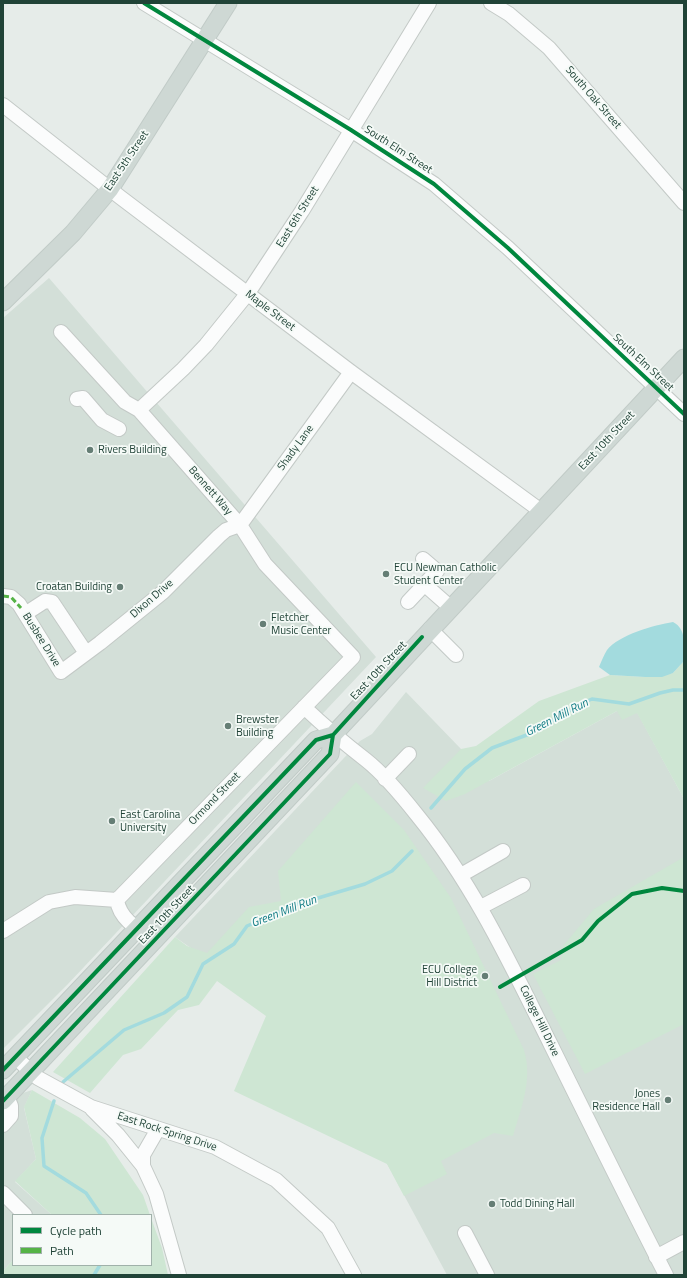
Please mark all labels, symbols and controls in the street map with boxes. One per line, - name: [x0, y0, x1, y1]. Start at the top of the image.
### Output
- street label: South Oak Street: [562, 64, 624, 132]
- street label: South Elm Street: [362, 123, 434, 177]
- street label: East 5th Street: [102, 128, 152, 194]
- street label: East 6th Street: [274, 184, 322, 250]
- street label: Maple Street: [242, 288, 298, 334]
- street label: South Elm Street: [610, 331, 676, 395]
- street label: East 10th Street: [576, 409, 638, 473]
- street label: Shady Lane: [275, 423, 317, 473]
- place label: Rivers Building: [98, 443, 167, 457]
- marker: Rivers Building: [85, 445, 95, 455]
- street label: Bennett Way: [185, 464, 235, 518]
- place label: ECU Newman Catholic Student Center: [394, 561, 497, 587]
- marker: ECU Newman Catholic Student Center: [381, 569, 391, 579]
- street label: Dixon Drive: [128, 577, 176, 621]
- place label: Croatan Building: [36, 580, 112, 594]
- marker: Croatan Building: [115, 582, 125, 592]
- street label: Busbee Drive: [19, 611, 63, 669]
- place label: Fletcher Music Center: [271, 611, 331, 637]
- marker: Fletcher Music Center: [258, 619, 268, 629]
- street label: East 10th Street: [348, 639, 410, 703]
- water label: Green Mill Run: [523, 696, 591, 740]
- place label: Brewster Building: [236, 713, 279, 739]
- marker: Brewster Building: [223, 721, 233, 731]
- street label: Ormond Street: [186, 770, 244, 828]
- place label: East Carolina University: [120, 808, 180, 834]
- marker: East Carolina University: [107, 816, 117, 826]
- street label: East 10th Street: [136, 883, 198, 947]
- water label: Green Mill Run: [249, 893, 319, 931]
- place label: ECU College Hill District: [422, 963, 477, 989]
- marker: ECU College Hill District: [480, 971, 490, 981]
- street label: College Hill Drive: [516, 983, 562, 1059]
- place label: Jones Residence Hall: [592, 1087, 660, 1113]
- marker: Jones Residence Hall: [663, 1095, 673, 1105]
- street label: East Rock Spring Drive: [116, 1110, 218, 1154]
- place label: Todd Dining Hall: [500, 1197, 574, 1211]
- marker: Todd Dining Hall: [487, 1199, 497, 1209]
- legend: [12, 1214, 152, 1266]
- text: Cycle path: [50, 1221, 102, 1240]
- text: Path: [50, 1241, 74, 1260]

